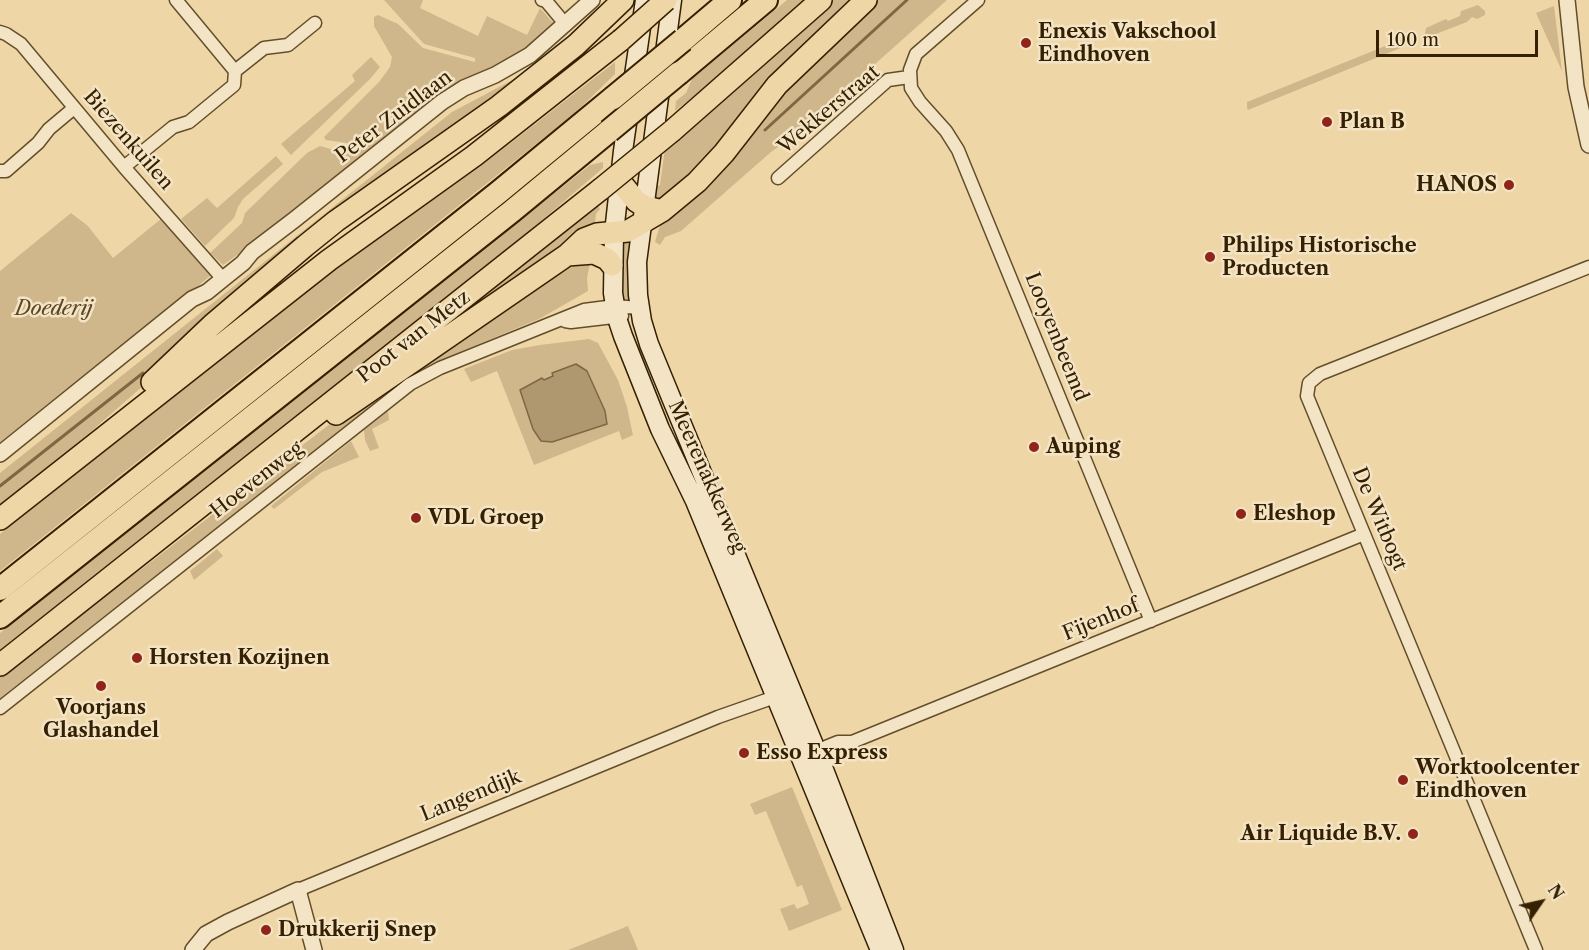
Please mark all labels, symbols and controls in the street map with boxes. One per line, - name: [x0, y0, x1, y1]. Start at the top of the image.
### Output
- scale bar: [1379, 18, 1541, 56]
- place label: Enexis Vakschool Eindhoven: [1038, 20, 1217, 67]
- text: 100 m: [1387, 29, 1439, 51]
- marker: Enexis Vakschool Eindhoven: [1019, 36, 1033, 50]
- street label: Wekkerstraat: [773, 60, 885, 160]
- street label: Peter Zuidlaan: [331, 65, 457, 169]
- street label: Biezenkuilen: [78, 85, 178, 195]
- place label: Plan B: [1339, 110, 1405, 134]
- marker: Plan B: [1320, 115, 1334, 129]
- place label: HANOS: [1416, 173, 1497, 197]
- marker: HANOS: [1502, 178, 1516, 192]
- place label: Philips Historische Producten: [1222, 234, 1417, 281]
- marker: Philips Historische Producten: [1203, 250, 1217, 264]
- street label: Looyenbeemd: [1019, 269, 1093, 405]
- street label: Poot van Metz: [353, 285, 475, 389]
- park label: Doederij: [15, 297, 93, 321]
- street label: Meerenakkerweg: [663, 397, 751, 557]
- place label: Auping: [1046, 435, 1120, 459]
- street label: Hoevenweg: [206, 436, 308, 524]
- marker: Auping: [1027, 440, 1041, 454]
- street label: De Witbogt: [1347, 464, 1411, 574]
- place label: Eleshop: [1253, 502, 1336, 526]
- place label: VDL Groep: [428, 506, 544, 530]
- marker: Eleshop: [1234, 507, 1248, 521]
- marker: VDL Groep: [409, 511, 423, 525]
- street label: Fijenhof: [1059, 594, 1143, 646]
- place label: Horsten Kozijnen: [149, 646, 330, 670]
- marker: Horsten Kozijnen: [130, 651, 144, 665]
- marker: Voorjans Glashandel: [94, 679, 108, 693]
- place label: Voorjans Glashandel: [43, 696, 159, 743]
- place label: Esso Express: [756, 741, 888, 765]
- marker: Esso Express: [737, 746, 751, 760]
- place label: Worktoolcenter Eindhoven: [1415, 756, 1579, 803]
- street label: Langendijk: [417, 765, 525, 827]
- marker: Worktoolcenter Eindhoven: [1396, 773, 1410, 787]
- place label: Air Liquide B.V.: [1241, 822, 1401, 846]
- marker: Air Liquide B.V.: [1406, 827, 1420, 841]
- north arrow: [1511, 872, 1571, 932]
- text: N: [1544, 881, 1568, 903]
- place label: Drukkerij Snep: [278, 918, 436, 942]
- marker: Drukkerij Snep: [259, 923, 273, 937]

